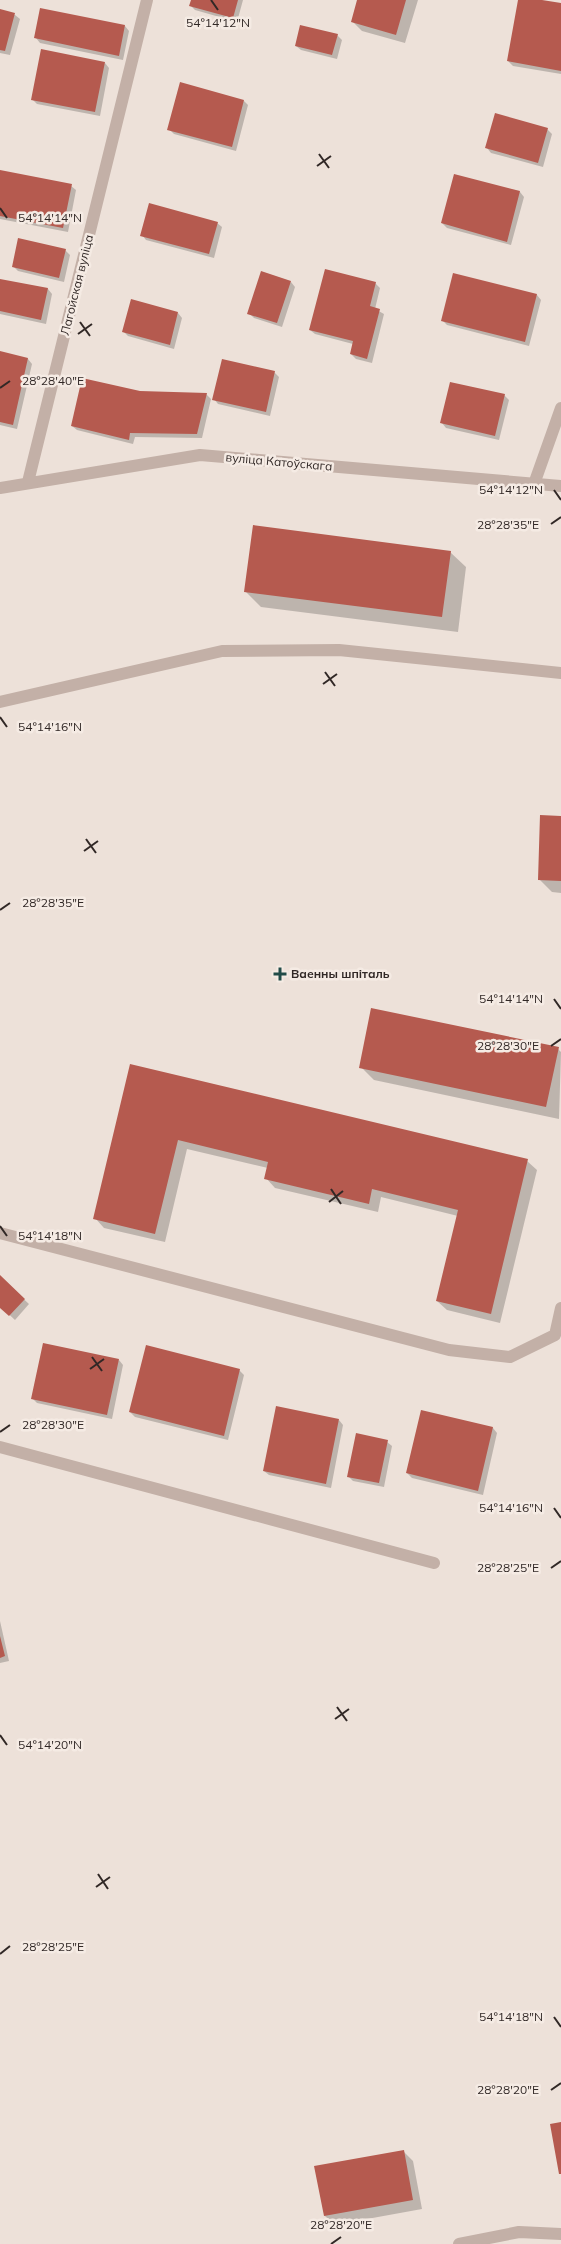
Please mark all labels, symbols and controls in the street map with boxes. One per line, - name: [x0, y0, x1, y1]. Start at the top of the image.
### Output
- text: 54°14'12"N: [186, 15, 250, 30]
- text: 54°14'14"N: [18, 210, 82, 225]
- street label: Лагойская вуліца: [57, 233, 96, 337]
- text: 28°28'40"E: [22, 373, 84, 388]
- street label: вуліца Катоўскага: [225, 449, 333, 474]
- text: 54°14'12"N: [479, 482, 543, 497]
- text: 28°28'35"E: [477, 517, 539, 532]
- text: 54°14'16"N: [18, 719, 82, 734]
- text: 28°28'35"E: [22, 895, 84, 910]
- place label: Ваенны шпіталь: [291, 966, 390, 981]
- marker: Ваенны шпіталь: [273, 967, 287, 981]
- text: 54°14'14"N: [479, 991, 543, 1006]
- text: 28°28'30"E: [477, 1038, 539, 1053]
- text: 54°14'18"N: [18, 1228, 82, 1243]
- text: 28°28'30"E: [22, 1417, 84, 1432]
- text: 54°14'16"N: [479, 1500, 543, 1515]
- text: 28°28'25"E: [477, 1560, 539, 1575]
- text: 54°14'20"N: [18, 1737, 82, 1752]
- text: 28°28'25"E: [22, 1939, 84, 1954]
- text: 54°14'18"N: [479, 2009, 543, 2024]
- text: 28°28'20"E: [477, 2082, 539, 2097]
- text: 28°28'20"E: [310, 2217, 372, 2232]

